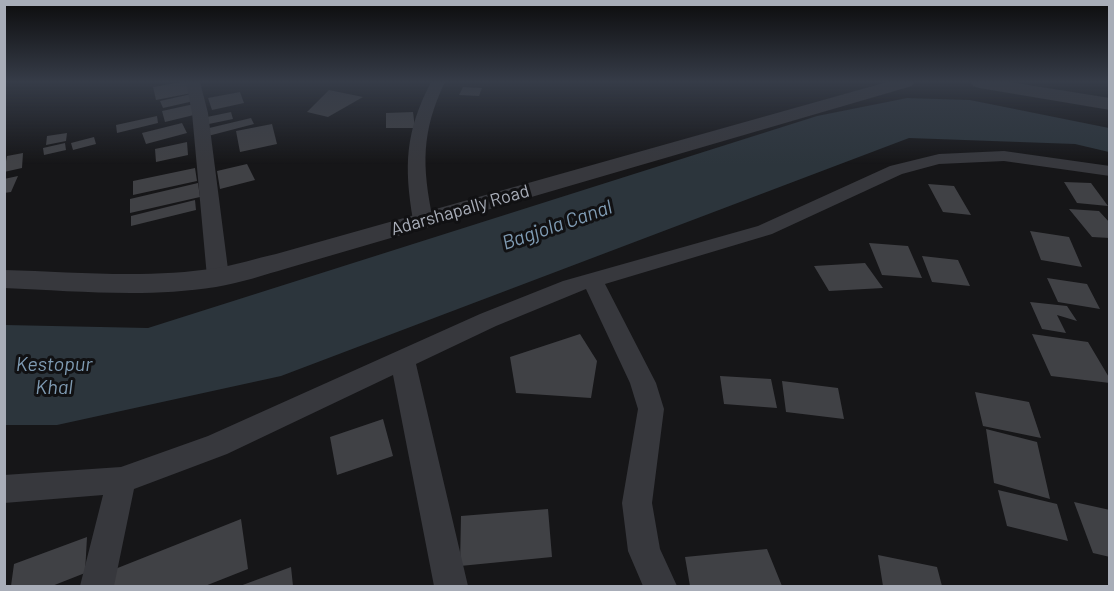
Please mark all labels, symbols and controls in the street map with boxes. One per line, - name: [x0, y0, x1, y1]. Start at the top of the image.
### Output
- street label: Adarshapally Road: [388, 180, 532, 240]
- water label: Bagjola Canal: [499, 195, 615, 255]
- water label: Kestopur Khal: [16, 352, 92, 399]

